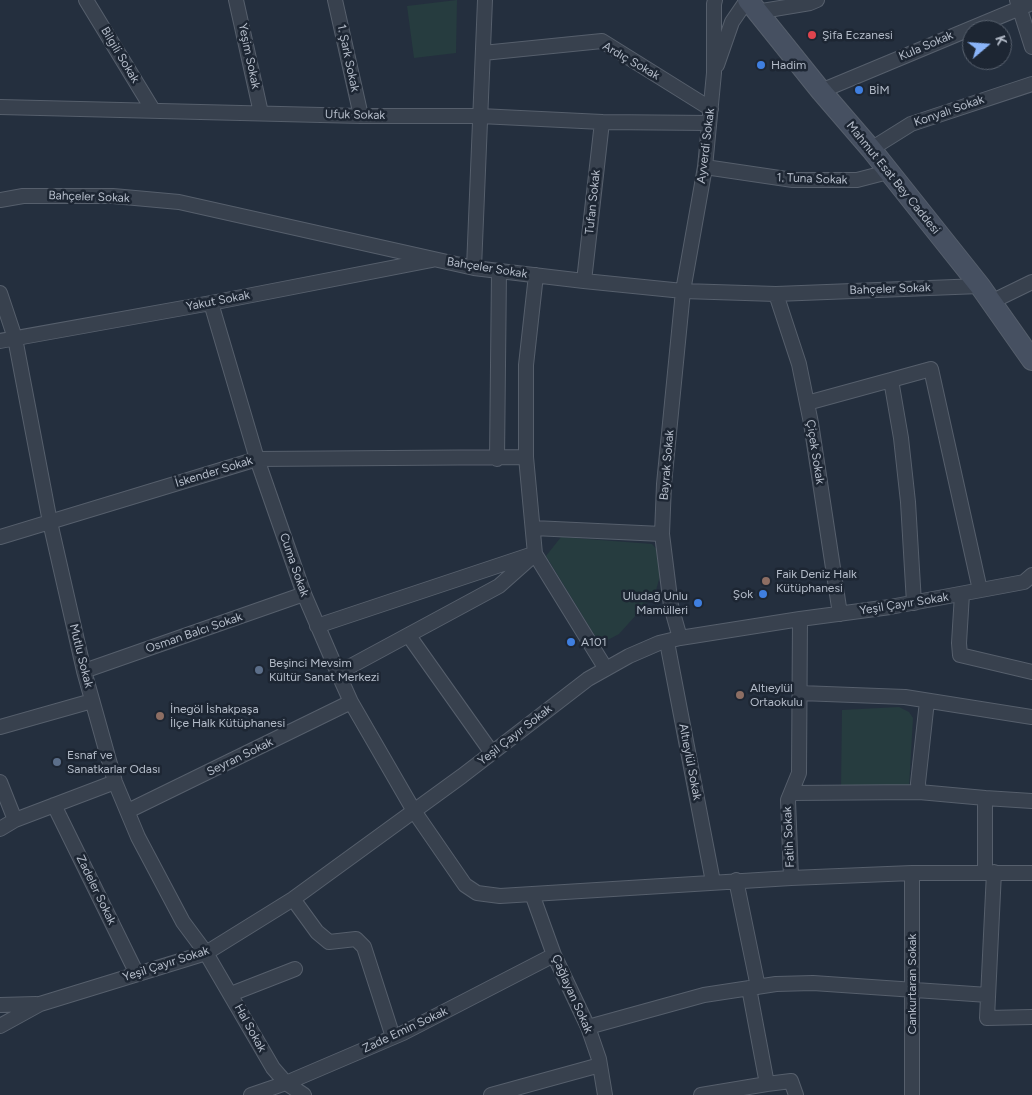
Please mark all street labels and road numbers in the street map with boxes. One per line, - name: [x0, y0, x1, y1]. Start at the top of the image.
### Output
- street label: Yeşim Sokak: [235, 22, 263, 90]
- street label: 1. Şark Sokak: [334, 23, 362, 93]
- street label: Bilgili Sokak: [98, 24, 142, 86]
- street label: Kula Sokak: [897, 28, 955, 64]
- street label: Ardıç Sokak: [600, 39, 662, 83]
- street label: Konyalı Sokak: [912, 92, 986, 130]
- street label: Ufuk Sokak: [325, 107, 385, 123]
- street label: Ayverdi Sokak: [694, 108, 718, 184]
- street label: Mahmut Esat Bey Caddesi: [843, 119, 943, 237]
- street label: Tufan Sokak: [582, 169, 604, 235]
- street label: 1. Tuna Sokak: [776, 171, 848, 187]
- street label: Bahçeler Sokak: [48, 188, 130, 206]
- street label: Bahçeler Sokak: [446, 255, 528, 281]
- street label: Bahçeler Sokak: [849, 280, 931, 298]
- street label: Yakut Sokak: [185, 288, 251, 314]
- street label: Çiçek Sokak: [803, 419, 827, 485]
- street label: Bayrak Sokak: [657, 429, 677, 501]
- street label: İskender Sokak: [173, 453, 255, 491]
- street label: Cuma Sokak: [276, 531, 312, 599]
- street label: Yeşil Çayır Sokak: [858, 590, 950, 618]
- street label: Osman Balcı Sokak: [144, 610, 244, 656]
- street label: Mutlu Sokak: [66, 622, 96, 690]
- street label: Yeşil Çayır Sokak: [475, 702, 555, 768]
- street label: Altıeylül Sokak: [676, 722, 704, 802]
- street label: Seyran Sokak: [205, 735, 275, 779]
- street label: Fatih Sokak: [780, 806, 798, 868]
- street label: Zadeler Sokak: [73, 853, 119, 927]
- street label: Cankurtaran Sokak: [905, 934, 919, 1034]
- street label: Yeşil Çayır Sokak: [121, 943, 211, 985]
- street label: Çağlayan Sokak: [548, 953, 596, 1035]
- street label: Hal Sokak: [231, 1001, 269, 1055]
- street label: Zade Emin Sokak: [360, 1004, 450, 1056]

